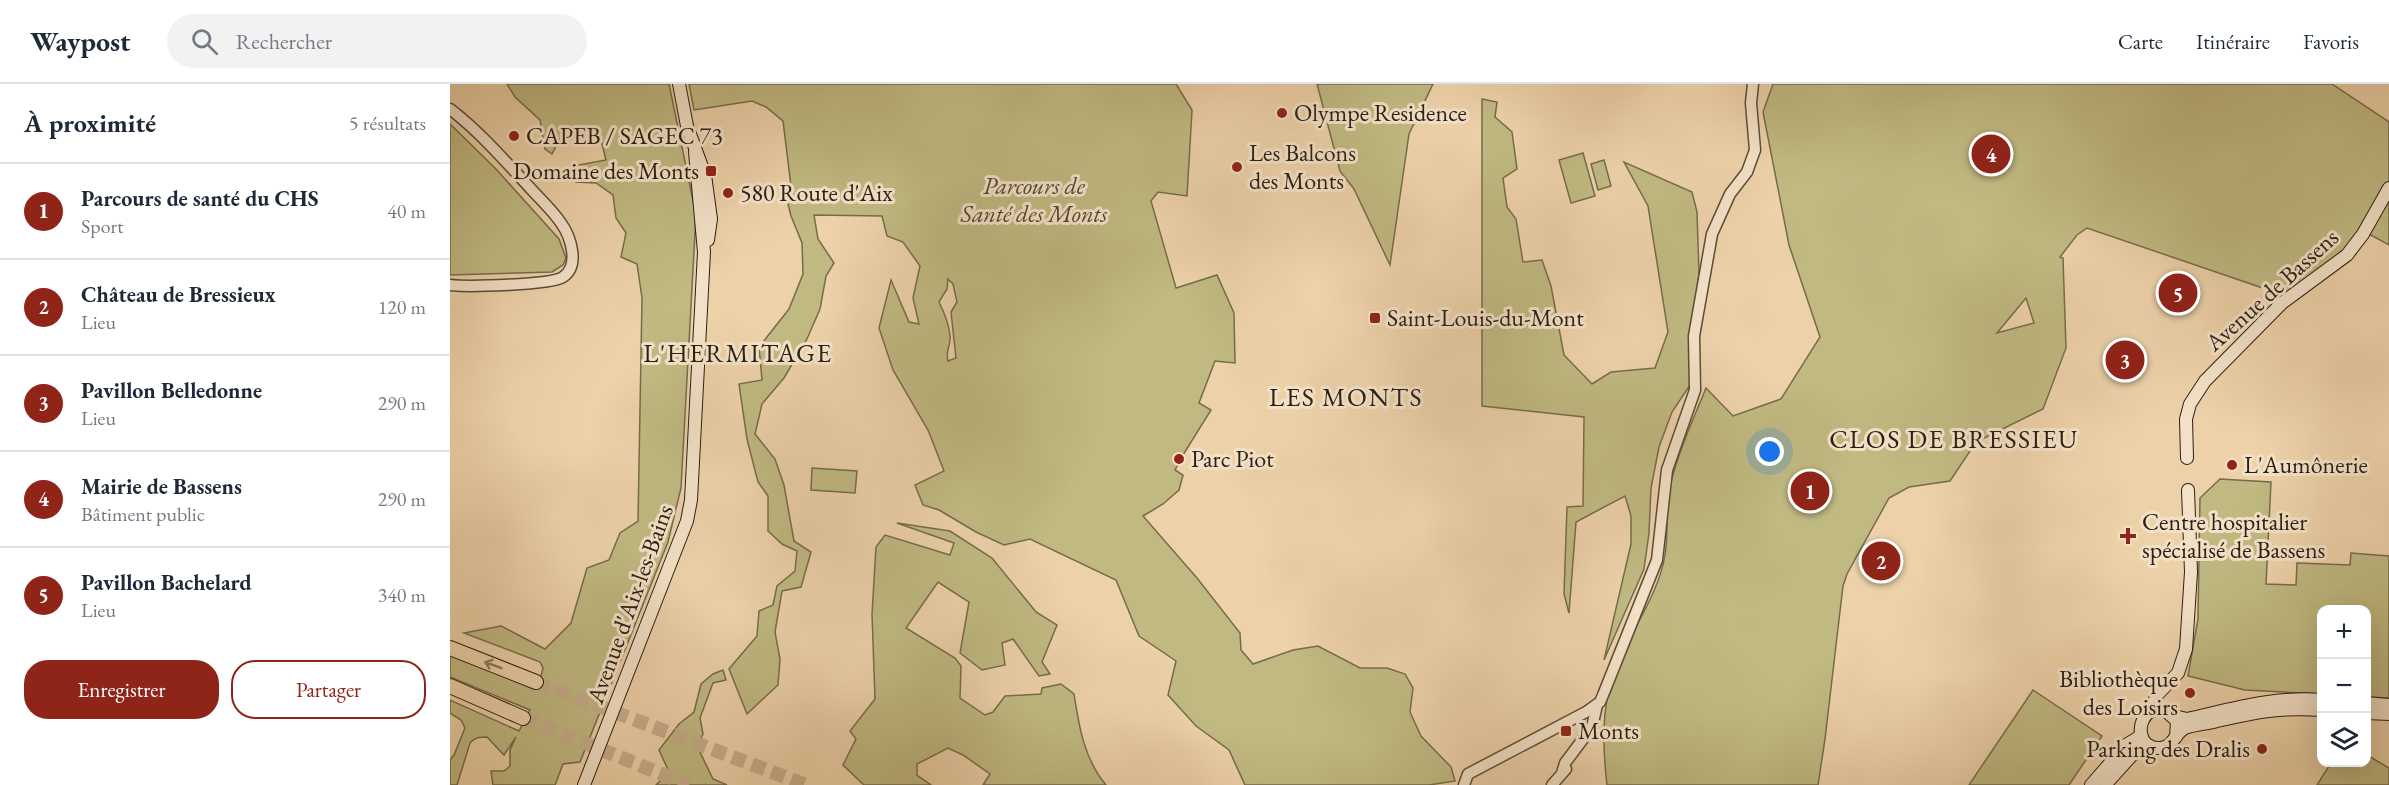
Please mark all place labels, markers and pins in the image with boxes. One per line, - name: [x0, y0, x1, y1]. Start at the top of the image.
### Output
- place label: Olympe Residence: [1294, 97, 1467, 128]
- marker: Olympe Residence: [1275, 106, 1289, 120]
- place label: CAPEB / SAGEC 73: [526, 120, 723, 151]
- marker: CAPEB / SAGEC 73: [507, 129, 521, 143]
- pin: 4: [1972, 132, 2010, 176]
- place label: Les Balcons des Monts: [1249, 137, 1356, 196]
- place label: Domaine des Monts: [513, 155, 699, 186]
- marker: Les Balcons des Monts: [1230, 160, 1244, 174]
- marker: Domaine des Monts: [704, 164, 718, 178]
- place label: 580 Route d'Aix: [740, 177, 893, 208]
- marker: 580 Route d'Aix: [721, 186, 735, 200]
- pin: 5: [2158, 270, 2198, 316]
- place label: Saint-Louis-du-Mont: [1387, 302, 1584, 333]
- marker: Saint-Louis-du-Mont: [1368, 311, 1382, 325]
- pin: 3: [2106, 338, 2144, 382]
- place label: Parc Piot: [1191, 443, 1274, 474]
- place label: L'Aumônerie: [2244, 449, 2368, 480]
- marker: Parc Piot: [1172, 452, 1186, 466]
- marker: L'Aumônerie: [2225, 458, 2239, 472]
- pin: 1: [1790, 468, 1830, 514]
- place label: Centre hospitalier spécialisé de Bassens: [2142, 506, 2325, 565]
- marker: Centre hospitalier spécialisé de Bassens: [2119, 527, 2137, 545]
- pin: 2: [1862, 538, 1900, 584]
- place label: Bibliothèque des Loisirs: [2059, 663, 2178, 722]
- marker: Bibliothèque des Loisirs: [2183, 686, 2197, 700]
- place label: Monts: [1578, 715, 1639, 746]
- marker: Monts: [1559, 724, 1573, 738]
- place label: Parking des Dralis: [2086, 733, 2250, 764]
- marker: Parking des Dralis: [2255, 742, 2269, 756]

